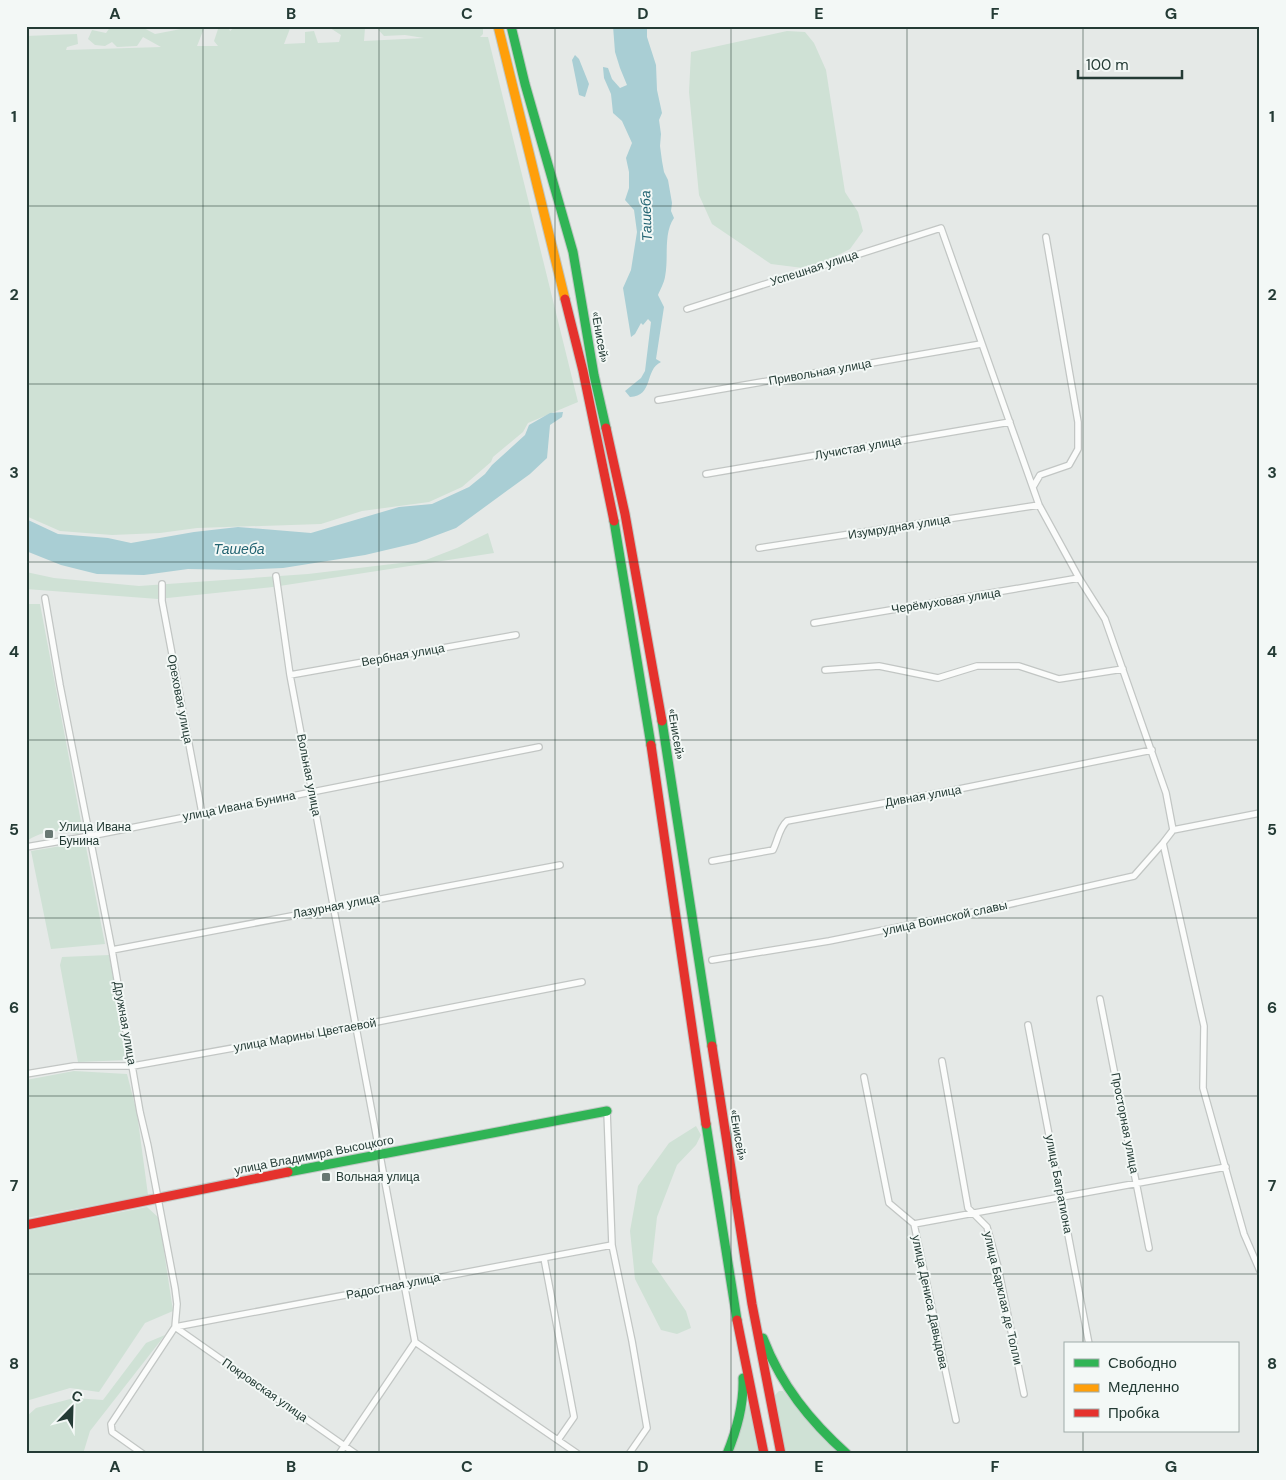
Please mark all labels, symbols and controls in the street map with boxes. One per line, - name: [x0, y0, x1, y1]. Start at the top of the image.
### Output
- text: A: [109, 3, 121, 24]
- text: B: [286, 3, 296, 24]
- text: C: [461, 3, 473, 24]
- text: D: [637, 3, 649, 24]
- text: E: [814, 3, 824, 24]
- text: F: [991, 3, 1000, 24]
- text: G: [1165, 3, 1177, 24]
- scale bar: [1078, 48, 1182, 80]
- text: 100 m: [1086, 55, 1129, 75]
- text: 1: [11, 106, 17, 127]
- text: 1: [1269, 106, 1275, 127]
- water label: Ташеба: [636, 190, 656, 242]
- street label: Успешная улица: [768, 246, 860, 290]
- text: 2: [9, 284, 19, 305]
- text: 2: [1267, 284, 1277, 305]
- street label: «Енисей»: [588, 310, 612, 364]
- street label: Привольная улица: [767, 355, 873, 389]
- street label: Лучистая улица: [813, 432, 903, 463]
- text: 3: [9, 462, 19, 483]
- text: 3: [1267, 462, 1277, 483]
- street label: Изумрудная улица: [847, 511, 952, 543]
- water label: Ташеба: [213, 540, 265, 558]
- street label: Черёмуховая улица: [890, 584, 1002, 618]
- street label: Вербная улица: [360, 640, 446, 670]
- text: 4: [9, 641, 19, 662]
- text: 4: [1267, 641, 1277, 662]
- street label: Ореховая улица: [164, 653, 197, 745]
- street label: «Енисей»: [664, 707, 688, 761]
- street label: Вольная улица: [293, 732, 325, 818]
- street label: Дивная улица: [884, 781, 963, 811]
- street label: улица Ивана Бунина: [181, 787, 297, 825]
- text: 5: [9, 819, 19, 840]
- place label: Улица Ивана Бунина: [59, 819, 131, 849]
- text: 5: [1267, 819, 1277, 840]
- marker: Улица Ивана Бунина: [43, 828, 55, 840]
- street label: Лазурная улица: [291, 890, 381, 922]
- street label: улица Воинской славы: [881, 897, 1009, 939]
- street label: Дружная улица: [110, 980, 140, 1066]
- text: 6: [9, 997, 19, 1018]
- text: 6: [1267, 997, 1277, 1018]
- street label: улица Марины Цветаевой: [232, 1015, 378, 1055]
- street label: Просторная улица: [1107, 1071, 1143, 1175]
- street label: «Енисей»: [726, 1108, 750, 1162]
- street label: улица Владимира Высоцкого: [233, 1132, 395, 1178]
- street label: улица Багратиона: [1042, 1133, 1076, 1235]
- place label: Вольная улица: [336, 1169, 420, 1185]
- marker: Вольная улица: [320, 1171, 332, 1183]
- text: 7: [10, 1175, 19, 1196]
- text: 7: [1268, 1175, 1277, 1196]
- street label: улица Барклая де Толли: [980, 1230, 1026, 1366]
- street label: улица Дениса Давыдова: [908, 1234, 952, 1371]
- street label: Радостная улица: [345, 1269, 442, 1303]
- legend: [1064, 1342, 1238, 1432]
- text: 8: [9, 1353, 19, 1374]
- text: Свободно: [1108, 1353, 1177, 1373]
- text: 8: [1267, 1353, 1277, 1374]
- street label: Покровская улица: [219, 1354, 311, 1426]
- text: Медленно: [1108, 1377, 1179, 1397]
- north arrow: [48, 1382, 98, 1432]
- text: С: [69, 1386, 85, 1406]
- text: Пробка: [1108, 1403, 1160, 1423]
- text: A: [109, 1456, 121, 1477]
- text: B: [286, 1456, 296, 1477]
- text: C: [461, 1456, 473, 1477]
- text: D: [637, 1456, 649, 1477]
- text: E: [814, 1456, 824, 1477]
- text: F: [991, 1456, 1000, 1477]
- text: G: [1165, 1456, 1177, 1477]

